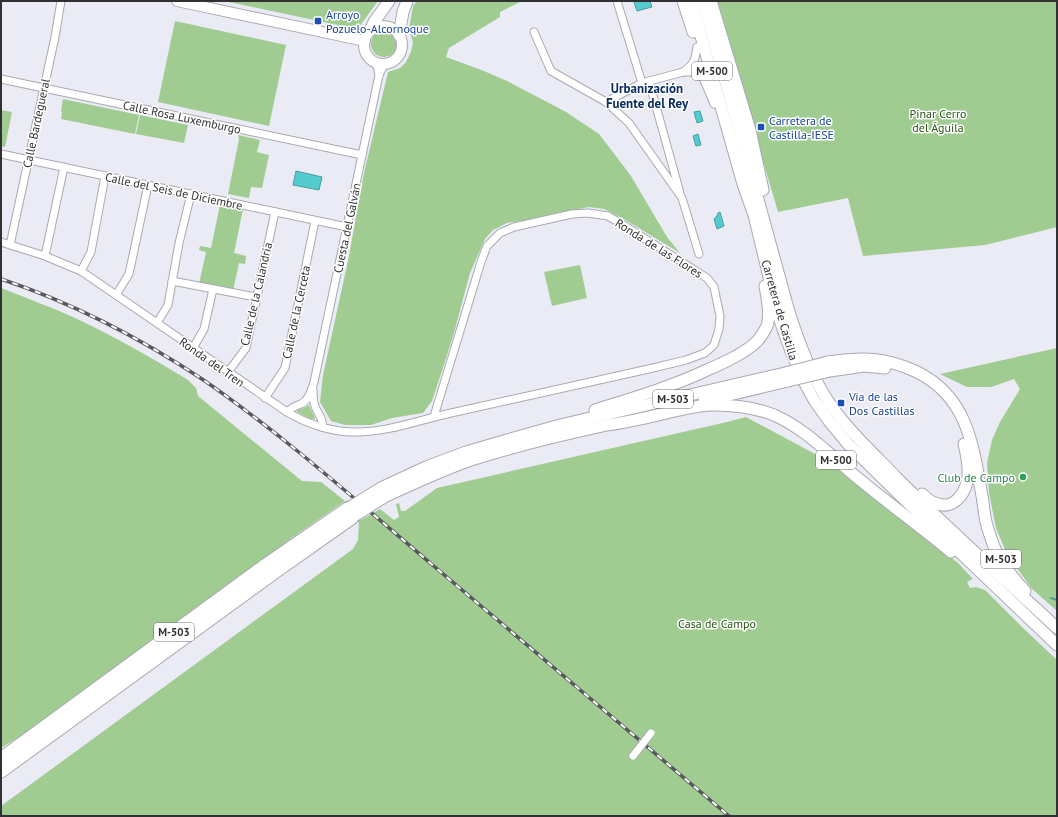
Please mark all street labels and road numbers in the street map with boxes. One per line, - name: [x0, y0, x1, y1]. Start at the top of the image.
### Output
- road number: M-500: [692, 62, 732, 80]
- street label: Calle Bardegueral: [19, 76, 53, 169]
- street label: Calle Rosa Luxemburgo: [122, 97, 242, 137]
- street label: Calle del Seis de Diciembre: [104, 169, 244, 213]
- street label: Cuesta del Galván: [330, 182, 364, 274]
- street label: Ronda de las Flores: [613, 215, 705, 281]
- street label: Calle de la Calandria: [237, 241, 275, 347]
- street label: Carretera de Castilla: [758, 258, 802, 362]
- street label: Calle de la Cerceta: [279, 264, 313, 360]
- street label: Ronda del Tren: [176, 334, 248, 390]
- road number: M-503: [653, 390, 693, 408]
- road number: M-500: [816, 451, 856, 469]
- road number: M-503: [981, 550, 1021, 568]
- road number: M-503: [154, 623, 194, 641]

